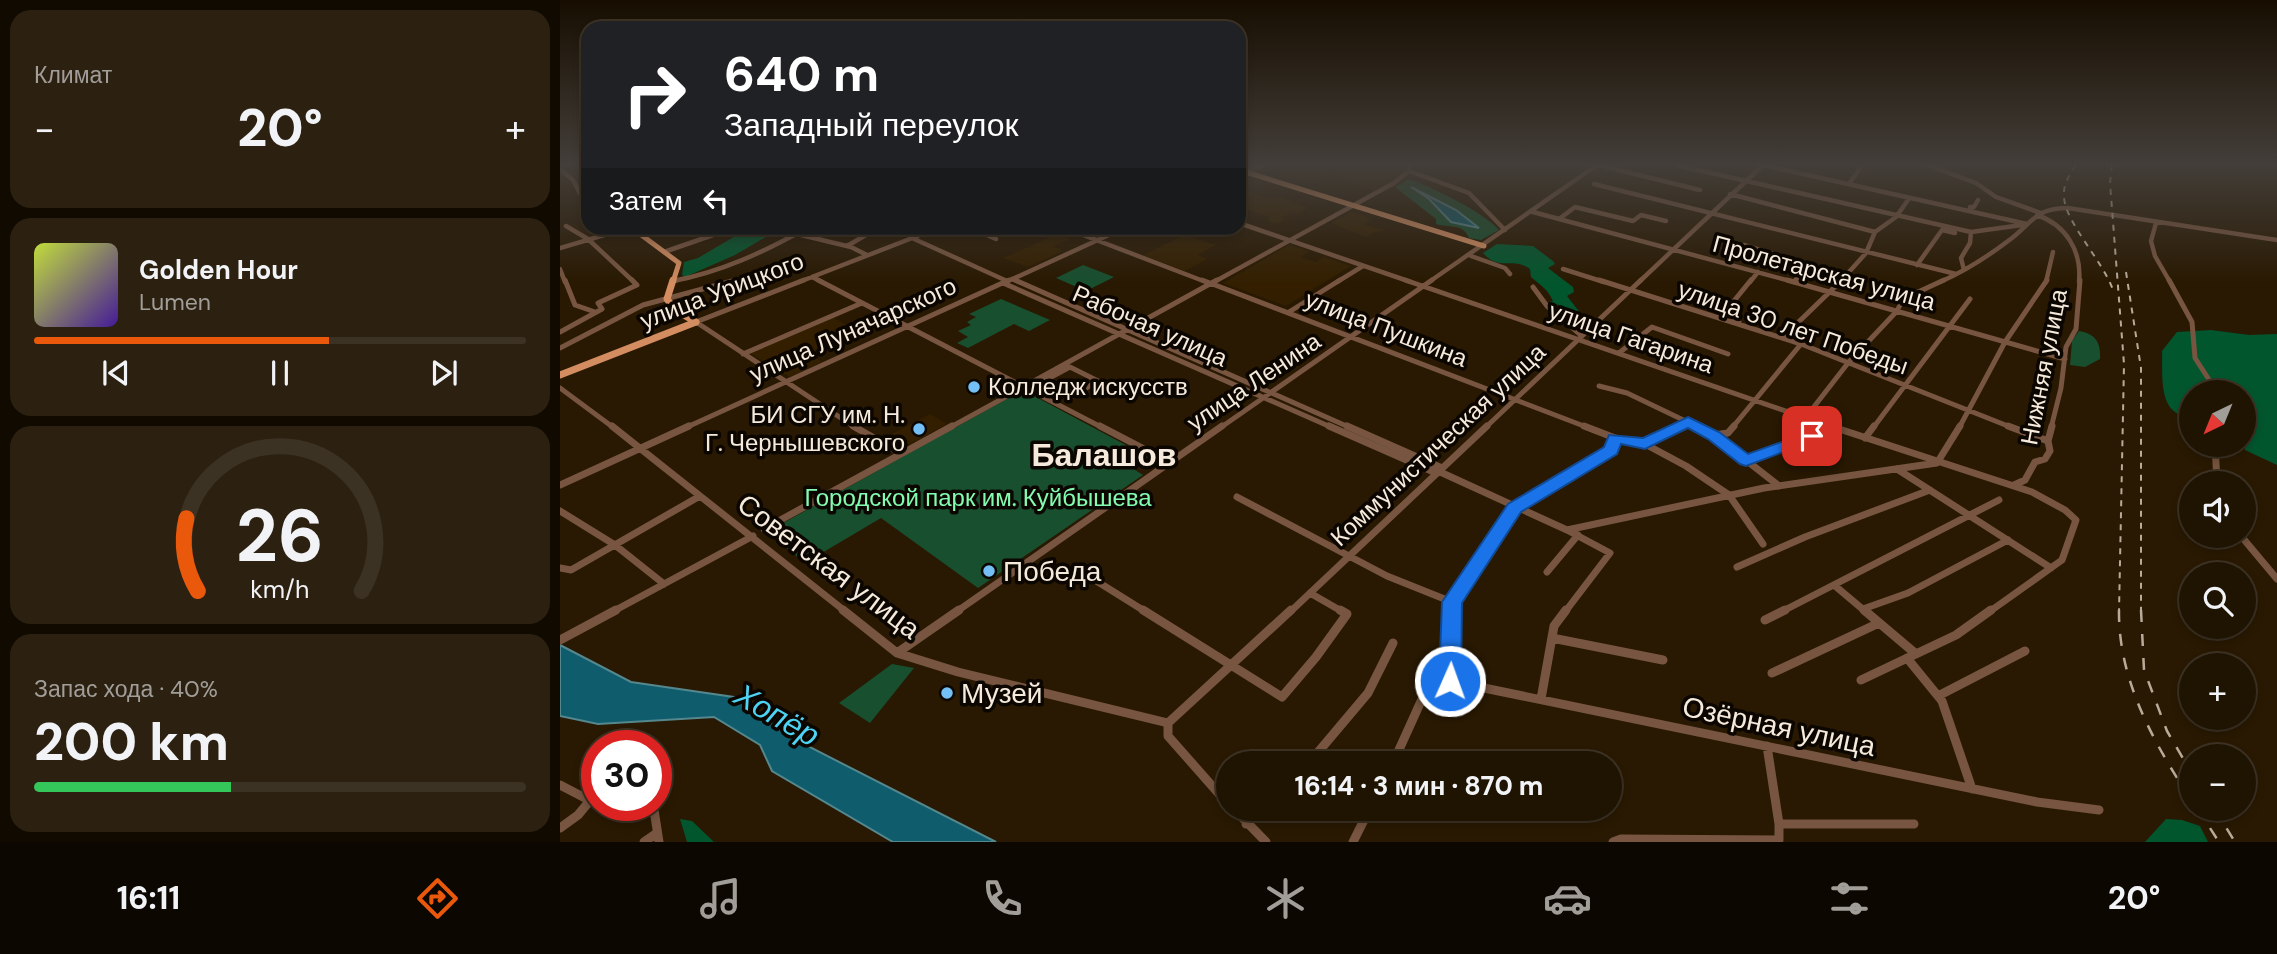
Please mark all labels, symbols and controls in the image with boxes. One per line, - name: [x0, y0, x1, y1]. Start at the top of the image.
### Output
- text: 640 m: [724, 42, 879, 106]
- icon: right: [609, 49, 700, 140]
- text: Климат: [34, 60, 112, 90]
- text: 20°: [237, 94, 323, 162]
- text: −: [34, 104, 55, 154]
- text: +: [505, 104, 526, 154]
- text: Западный переулок: [724, 104, 1018, 146]
- icon: left: [697, 182, 735, 220]
- text: Затем: [609, 184, 683, 218]
- street label: Пролетарская улица: [1709, 228, 1939, 317]
- street label: улица Урицкого: [636, 245, 808, 336]
- text: Golden Hour: [139, 253, 298, 287]
- street label: улица Луначарского: [744, 270, 961, 389]
- street label: улица 30 лет Победы: [1674, 274, 1912, 381]
- street label: Рабочая улица: [1068, 278, 1233, 374]
- street label: улица Пушкина: [1301, 283, 1472, 374]
- street label: Нижняя улица: [2013, 286, 2074, 448]
- text: Lumen: [139, 287, 211, 317]
- street label: улица Гагарина: [1545, 295, 1718, 380]
- street label: улица Ленина: [1181, 325, 1327, 438]
- street label: Коммунистическая улица: [1324, 336, 1552, 553]
- icon: previous: [97, 354, 135, 392]
- icon: pause: [261, 354, 299, 392]
- icon: next: [425, 354, 463, 392]
- place label: Колледж искусств: [988, 371, 1188, 402]
- marker: Колледж искусств: [966, 379, 982, 395]
- north arrow: [2179, 380, 2256, 457]
- map controls: [2179, 380, 2256, 821]
- place label: БИ СГУ им. Н. Г. Чернышевского: [705, 399, 905, 458]
- pin: [1782, 406, 1842, 466]
- icon: arrive: [1793, 417, 1831, 455]
- marker: БИ СГУ им. Н. Г. Чернышевского: [911, 421, 927, 437]
- district label: Балашов: [1032, 434, 1176, 476]
- button: sound: [2179, 471, 2256, 548]
- park label: Городской парк им. Куйбышева: [804, 482, 1152, 513]
- street label: Советская улица: [730, 486, 928, 647]
- text: 26: [236, 489, 324, 584]
- place label: Победа: [1003, 553, 1102, 590]
- button: search: [2179, 562, 2256, 639]
- marker: Победа: [981, 563, 997, 579]
- text: km/h: [250, 573, 310, 606]
- position arrow: [1413, 644, 1487, 718]
- button: +: [2179, 653, 2256, 730]
- water label: Хопёр: [726, 673, 827, 756]
- text: Запас хода · 40%: [34, 674, 218, 704]
- place label: Музей: [961, 675, 1042, 712]
- marker: Музей: [939, 685, 955, 701]
- street label: Озёрная улица: [1679, 688, 1879, 765]
- text: 200 km: [34, 708, 229, 776]
- speed limit sign: 30: [581, 730, 672, 821]
- button: −: [2179, 744, 2256, 821]
- text: 16:14 · 3 мин · 870 m: [1295, 769, 1543, 803]
- icon: directions: [413, 874, 462, 923]
- icon: music: [696, 874, 745, 923]
- icon: phone: [978, 874, 1027, 923]
- icon: climate: [1261, 874, 1310, 923]
- icon: car: [1543, 874, 1592, 923]
- icon: filters: [1825, 874, 1874, 923]
- text: 16:11: [117, 877, 180, 919]
- text: 20°: [2108, 877, 2160, 919]

